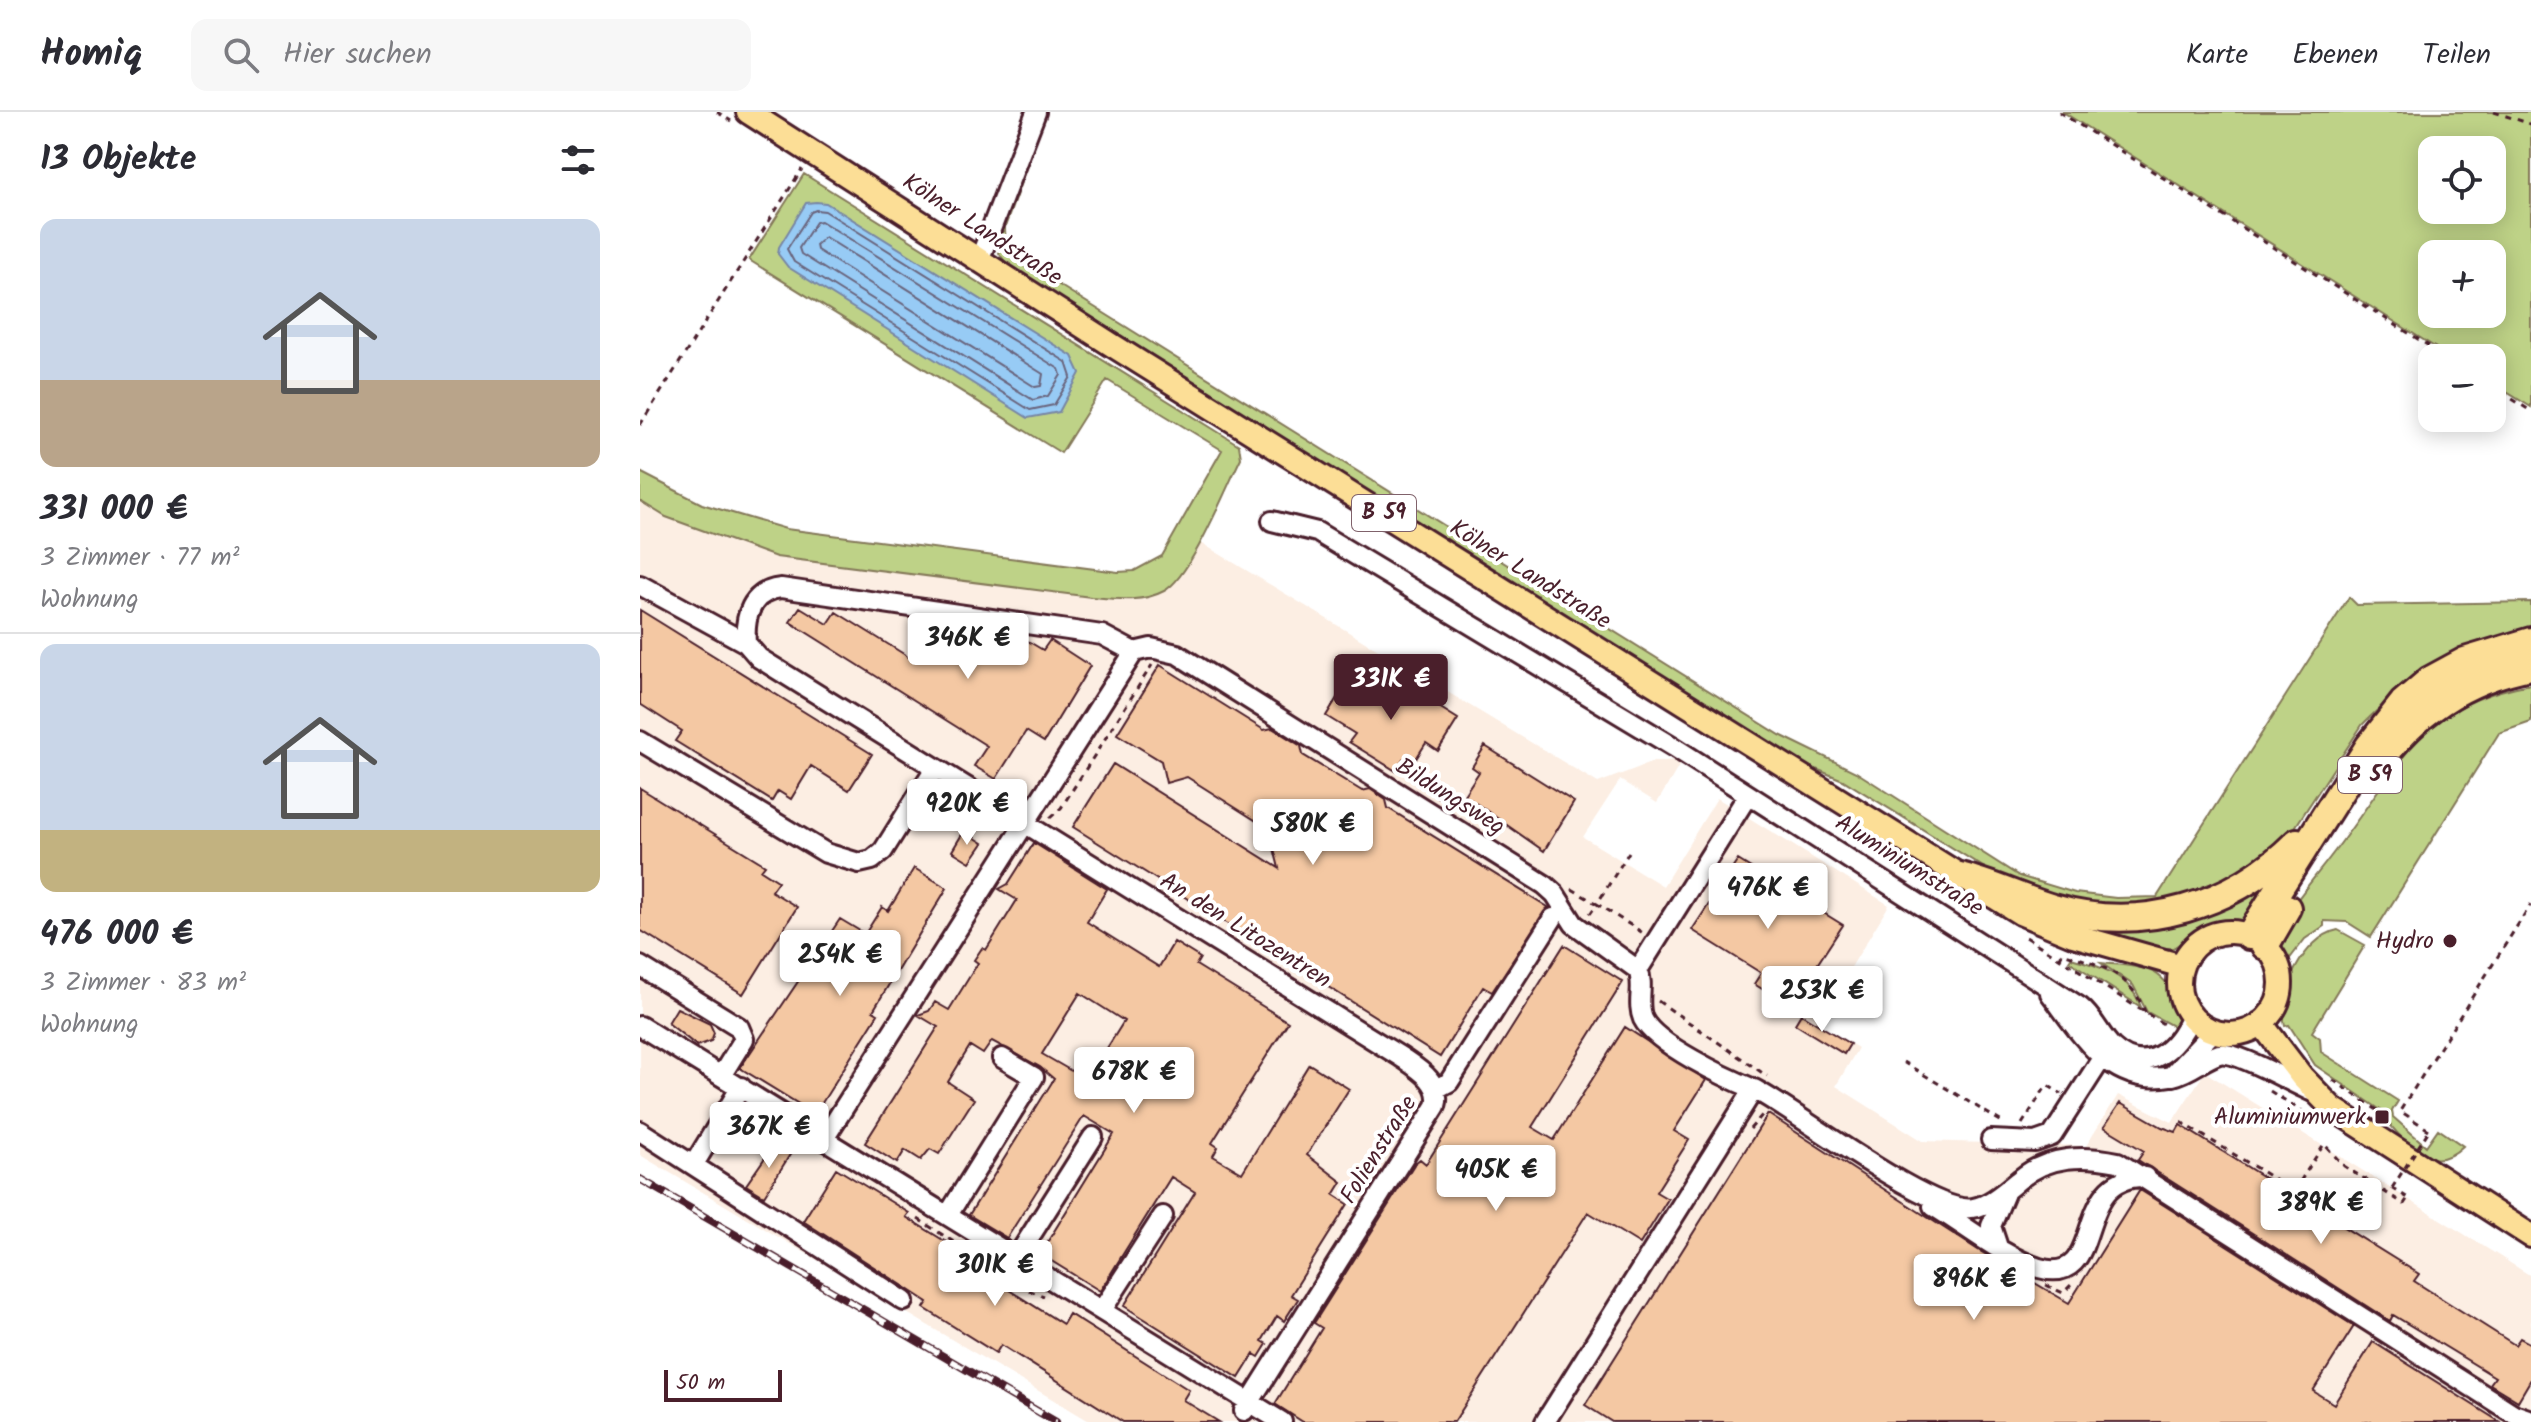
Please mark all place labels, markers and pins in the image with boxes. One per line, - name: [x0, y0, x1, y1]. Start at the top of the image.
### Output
- pin: 346K €: [903, 613, 1033, 681]
- pin: 331K €: [1326, 654, 1456, 722]
- pin: 920K €: [902, 779, 1032, 847]
- pin: 580K €: [1248, 799, 1378, 867]
- pin: 476K €: [1703, 863, 1833, 931]
- place label: Hydro: [2376, 922, 2434, 961]
- pin: 254K €: [775, 930, 905, 998]
- marker: Hydro: [2441, 932, 2459, 950]
- pin: 253K €: [1757, 966, 1887, 1034]
- pin: 678K €: [1069, 1047, 1199, 1115]
- place label: Aluminiumwerk: [2214, 1098, 2367, 1137]
- pin: 367K €: [704, 1102, 834, 1170]
- marker: Aluminiumwerk: [2373, 1108, 2391, 1126]
- pin: 405K €: [1431, 1145, 1561, 1213]
- pin: 389K €: [2256, 1178, 2386, 1246]
- pin: 301K €: [930, 1240, 1060, 1308]
- pin: 896K €: [1909, 1254, 2039, 1322]

